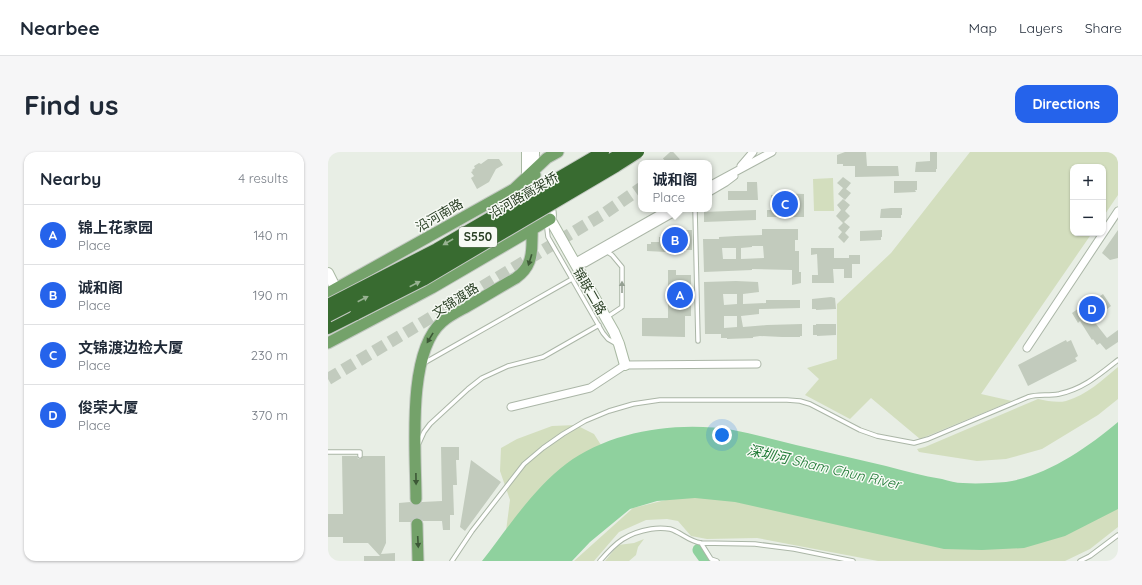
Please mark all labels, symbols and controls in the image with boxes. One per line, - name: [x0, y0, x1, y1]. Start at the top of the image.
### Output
- text: Nearbee: [20, 16, 100, 40]
- text: Map: [968, 19, 997, 37]
- text: Layers: [1019, 19, 1063, 37]
- text: Share: [1085, 19, 1122, 37]
- button: Directions: [1015, 85, 1118, 123]
- text: Find us: [24, 87, 118, 122]
- popup: [638, 160, 712, 212]
- map controls: [1070, 164, 1106, 236]
- button: +: [1070, 164, 1106, 200]
- text: Nearby: [40, 168, 101, 189]
- street label: 沿河路高架桥: [485, 169, 561, 221]
- text: 4 results: [238, 170, 288, 186]
- text: 诚和阁: [652, 170, 698, 189]
- text: Place: [652, 189, 685, 205]
- pin: C: [772, 189, 798, 219]
- street label: 沿河南路: [412, 195, 466, 235]
- button: −: [1070, 200, 1106, 236]
- text: 锦上花家园: [78, 218, 153, 237]
- pin: B: [662, 225, 688, 255]
- text: A: [49, 227, 57, 243]
- text: 140 m: [253, 227, 288, 243]
- road number: S550: [459, 227, 497, 247]
- text: Place: [78, 237, 111, 253]
- one-way arrow: [443, 239, 454, 246]
- one-way arrow: [527, 254, 533, 266]
- street label: 锦联二路: [570, 264, 610, 318]
- text: 诚和阁: [78, 278, 123, 297]
- street label: 文锦渡路: [429, 279, 481, 321]
- one-way arrow: [619, 280, 625, 293]
- pin: A: [667, 280, 693, 310]
- one-way arrow: [410, 281, 421, 287]
- text: B: [49, 287, 57, 303]
- text: 190 m: [253, 287, 288, 303]
- pin: D: [1079, 294, 1105, 324]
- one-way arrow: [357, 295, 369, 302]
- text: Place: [78, 297, 111, 313]
- one-way arrow: [426, 332, 433, 344]
- text: 文锦渡边检大厦: [78, 338, 183, 357]
- text: C: [49, 347, 57, 363]
- text: 230 m: [251, 347, 288, 363]
- text: Place: [78, 357, 111, 373]
- text: 俊荣大厦: [78, 398, 138, 417]
- text: D: [48, 407, 58, 423]
- text: 370 m: [251, 407, 288, 423]
- text: Place: [78, 417, 111, 433]
- your location: [712, 425, 732, 445]
- water label: 深圳河 Sham Chun River: [746, 441, 904, 494]
- one-way arrow: [413, 473, 419, 486]
- one-way arrow: [415, 536, 421, 549]

